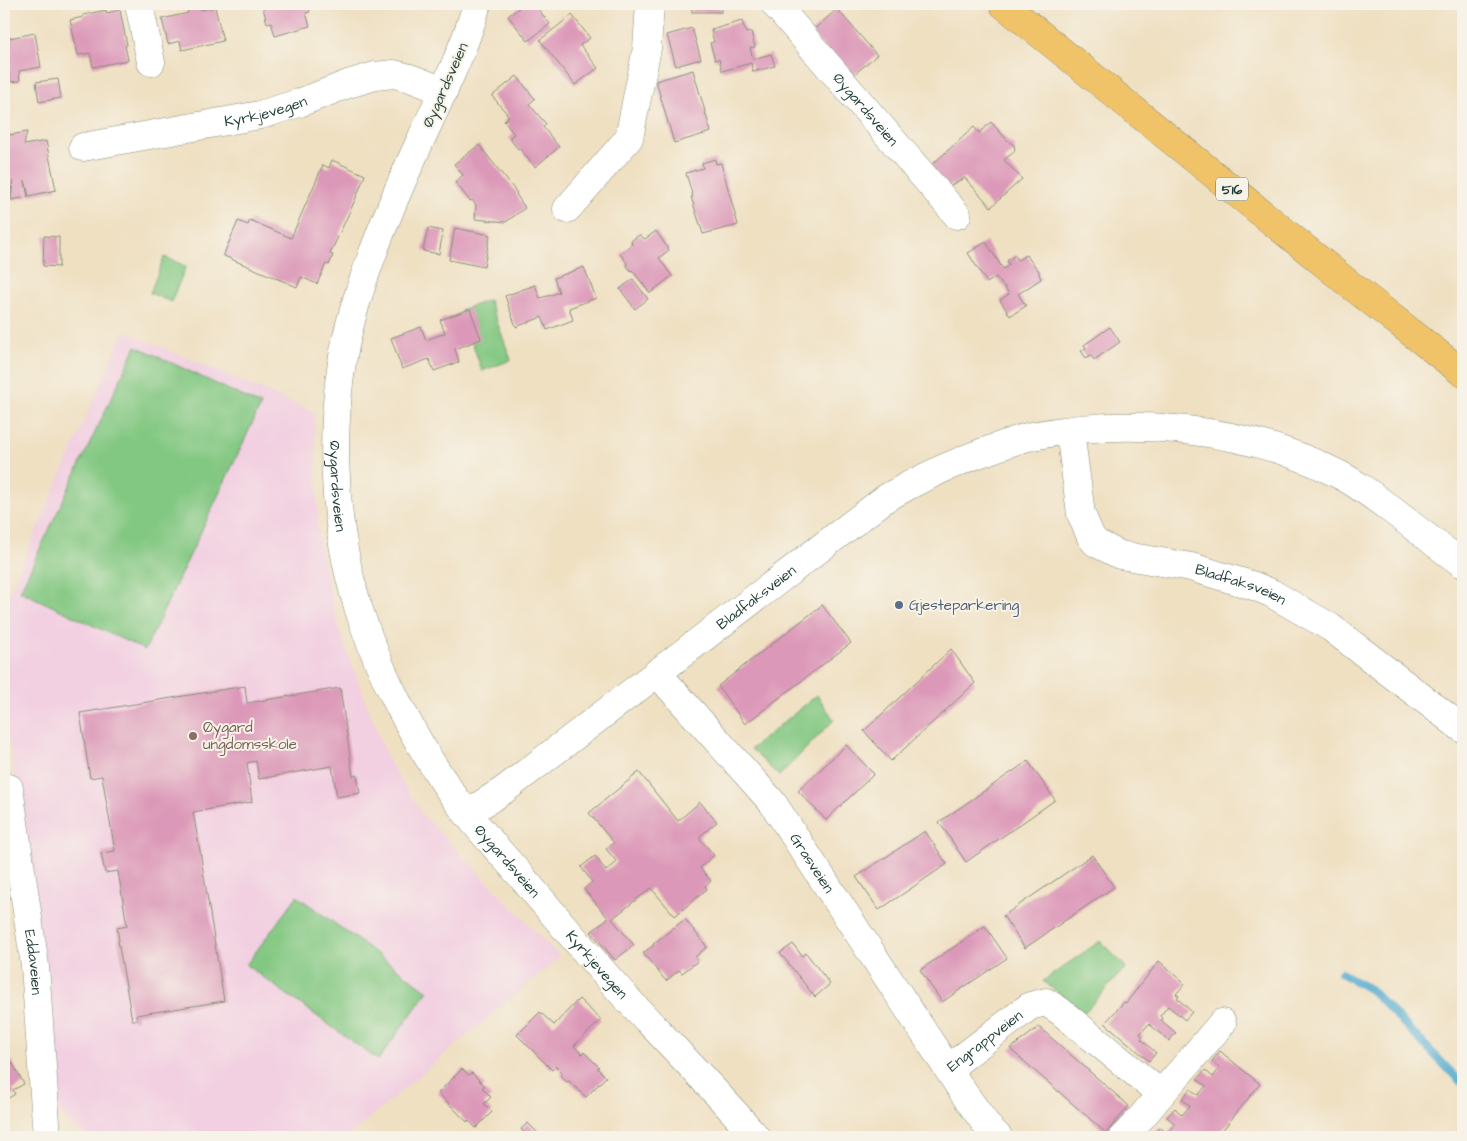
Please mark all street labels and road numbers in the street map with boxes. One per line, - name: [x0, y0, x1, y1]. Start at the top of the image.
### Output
- street label: Øygardsveien: [417, 39, 475, 131]
- street label: Øygardsveien: [828, 68, 903, 151]
- street label: Kyrkjevegen: [222, 91, 311, 132]
- road number: 516: [1216, 178, 1248, 200]
- street label: Øygardsveien: [323, 441, 351, 533]
- street label: Bladfaksveien: [1192, 559, 1290, 611]
- street label: Bladfaksveien: [712, 560, 801, 635]
- street label: Øygardsveien: [469, 820, 545, 903]
- street label: Grasveien: [784, 829, 839, 898]
- street label: Kyrkjevegen: [561, 926, 633, 1004]
- street label: Eddaveien: [19, 928, 47, 996]
- street label: Engrappveien: [943, 1005, 1028, 1077]

